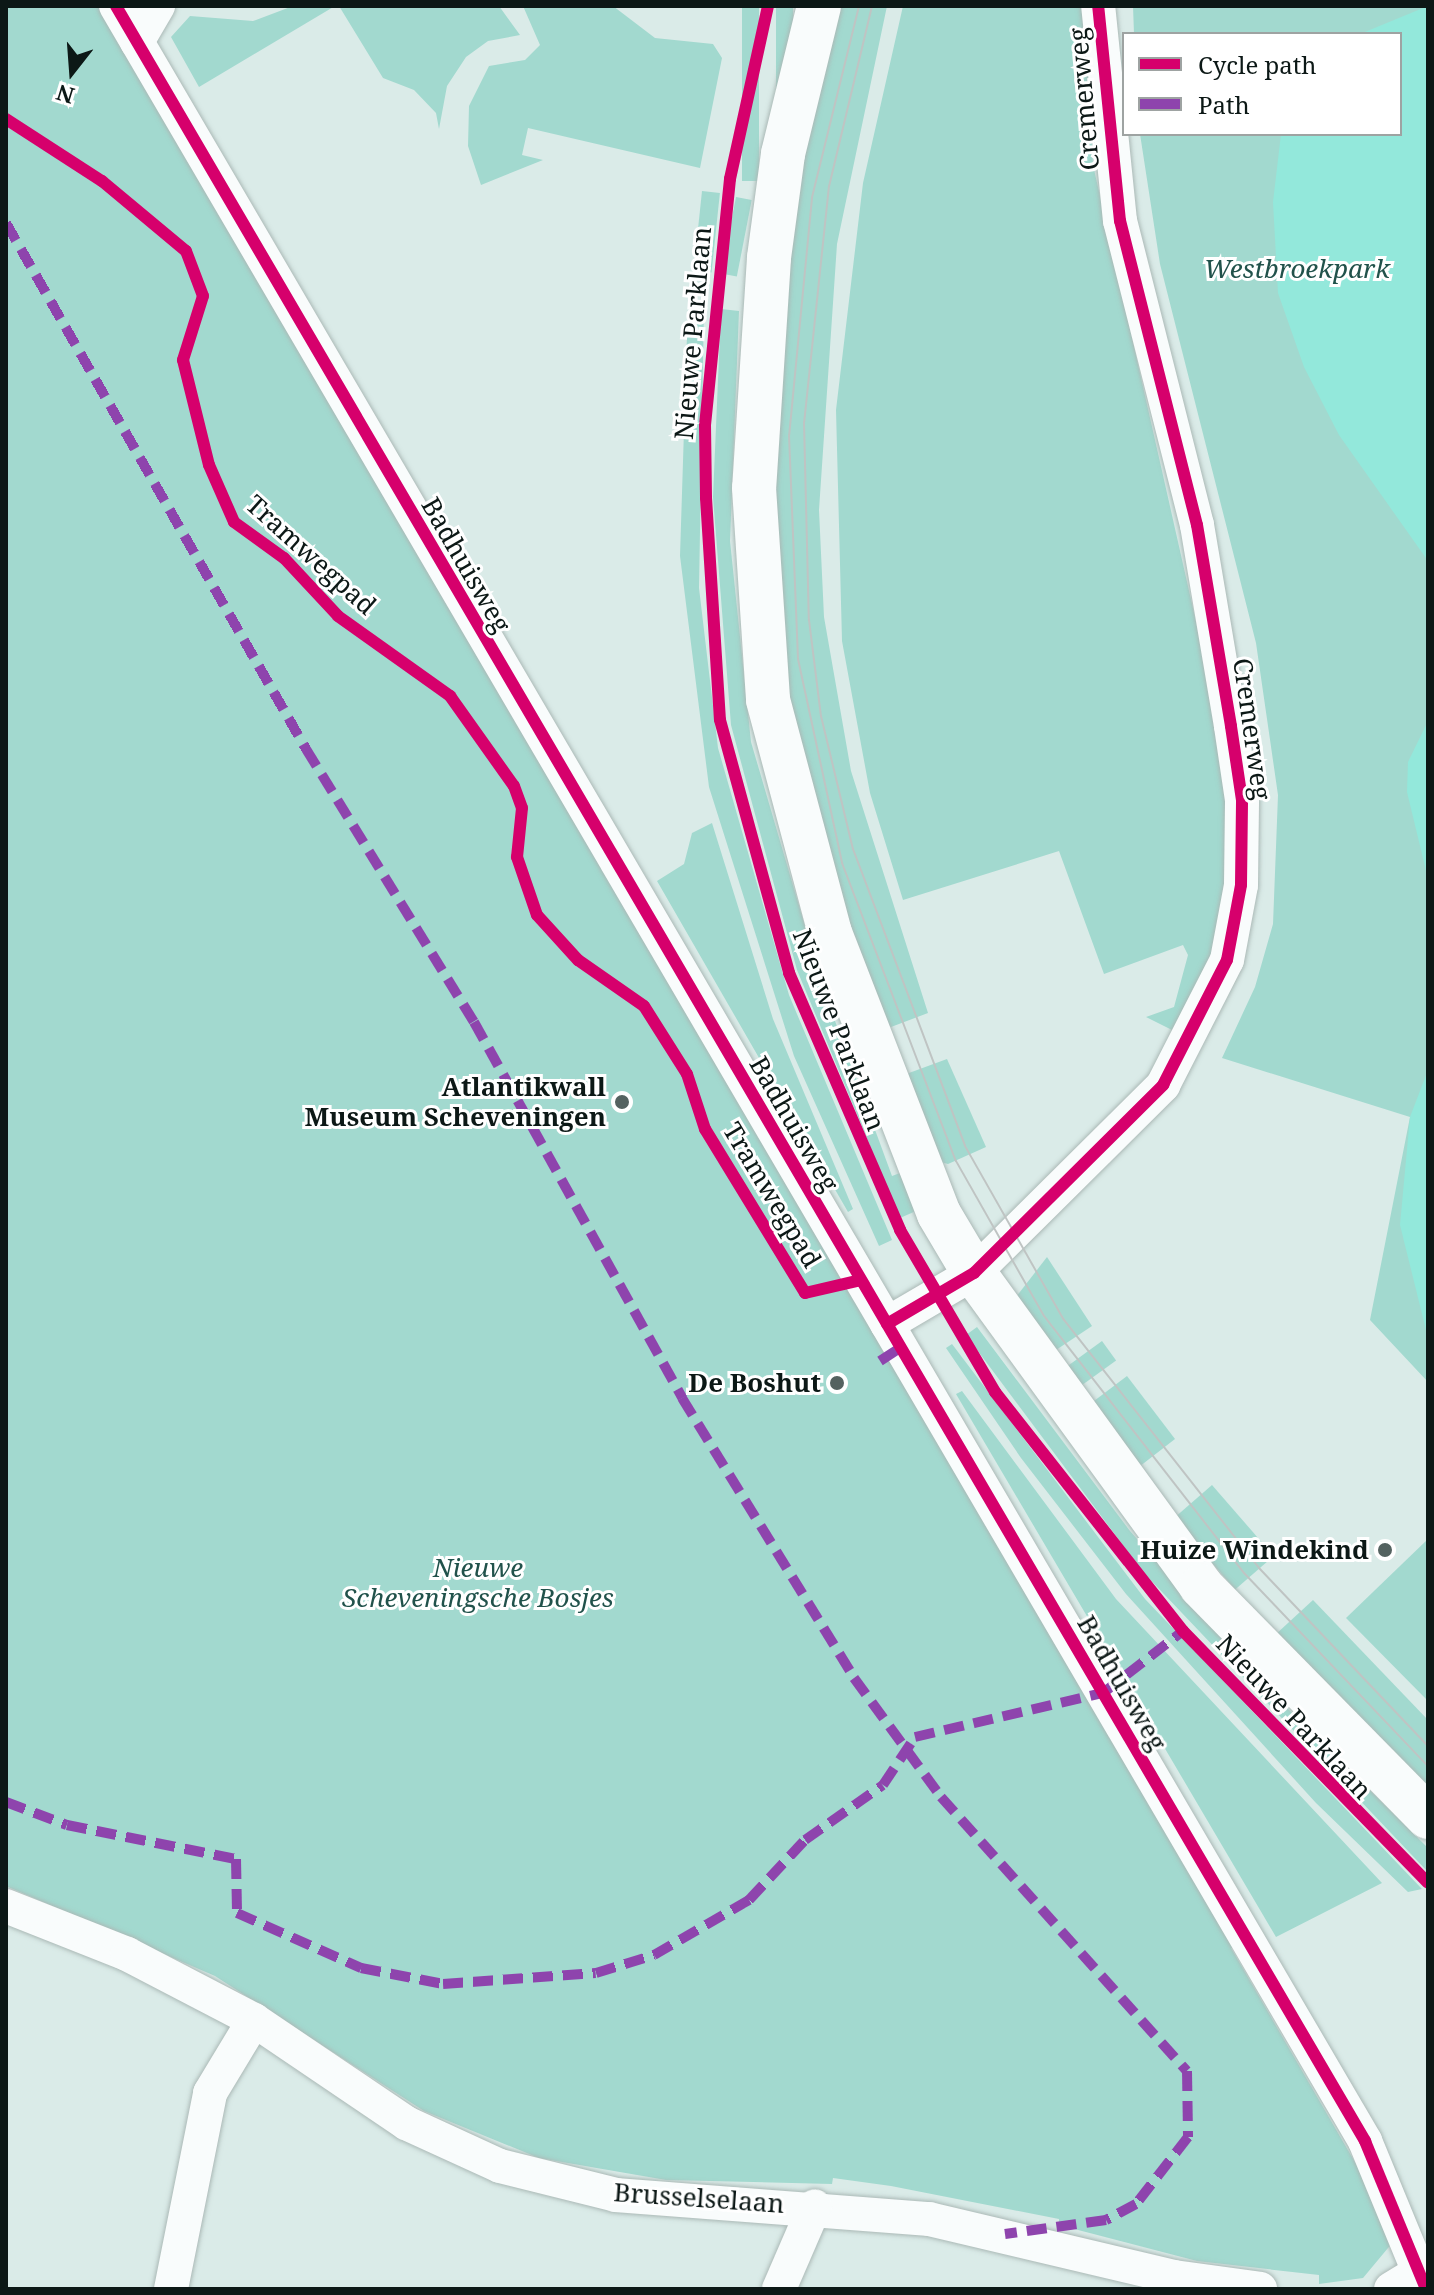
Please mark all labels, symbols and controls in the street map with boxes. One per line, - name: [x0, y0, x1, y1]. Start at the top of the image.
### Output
- street label: Cremerweg: [1062, 26, 1106, 172]
- north arrow: [32, 32, 112, 112]
- legend: [1122, 32, 1402, 136]
- text: Cycle path: [1198, 48, 1317, 81]
- text: N: [52, 78, 78, 112]
- text: Path: [1198, 88, 1250, 121]
- street label: Nieuwe Parklaan: [668, 225, 718, 441]
- park label: Westbroekpark: [1204, 253, 1390, 285]
- street label: Tramwegpad: [240, 489, 382, 621]
- street label: Badhuisweg: [415, 492, 517, 638]
- street label: Cremerweg: [1227, 656, 1277, 802]
- street label: Nieuwe Parklaan: [786, 925, 892, 1135]
- street label: Badhuisweg: [743, 1051, 845, 1197]
- place label: Atlantikwall Museum Scheveningen: [305, 1071, 606, 1132]
- marker: Atlantikwall Museum Scheveningen: [613, 1093, 631, 1111]
- street label: Tramwegpad: [716, 1117, 828, 1273]
- place label: De Boshut: [688, 1367, 821, 1399]
- marker: De Boshut: [828, 1374, 846, 1392]
- place label: Huize Windekind: [1140, 1534, 1369, 1566]
- marker: Huize Windekind: [1376, 1541, 1394, 1559]
- park label: Nieuwe Scheveningsche Bosjes: [342, 1552, 614, 1614]
- street label: Badhuisweg: [1071, 1610, 1173, 1756]
- street label: Nieuwe Parklaan: [1210, 1628, 1378, 1806]
- street label: Brusselselaan: [613, 2176, 785, 2220]

